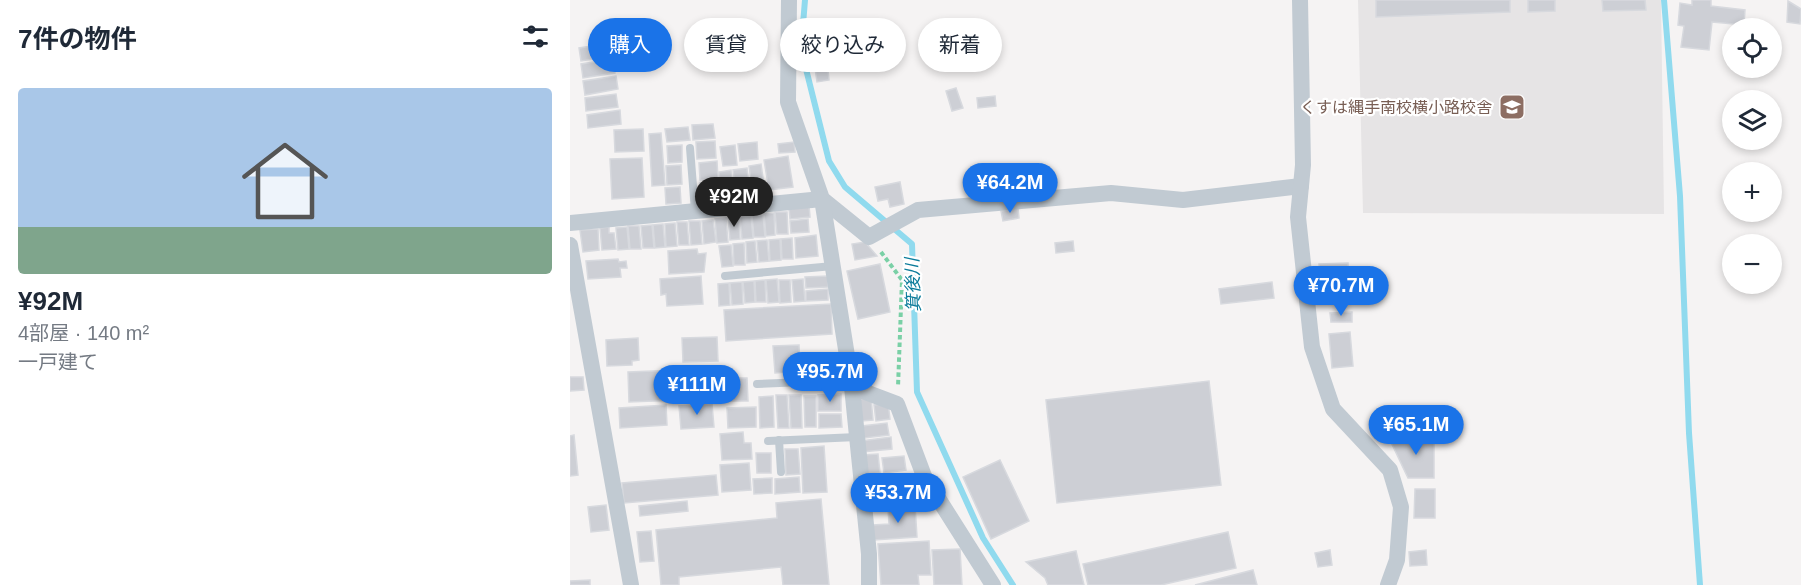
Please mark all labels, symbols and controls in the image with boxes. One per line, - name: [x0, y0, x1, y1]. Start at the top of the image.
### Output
- chip: 購入: [588, 18, 672, 72]
- chip: 賃貸: [684, 18, 768, 72]
- chip: 絞り込み: [780, 18, 906, 72]
- chip: 新着: [918, 18, 1002, 72]
- map controls: [1722, 18, 1782, 294]
- button: locate: [1722, 18, 1782, 78]
- icon: filters: [519, 20, 552, 53]
- text: 7件の物件: [18, 24, 136, 54]
- button: layers: [1722, 90, 1782, 150]
- school or university icon: くすは縄手南校横小路校舎: [1497, 92, 1527, 122]
- place label: くすは縄手南校横小路校舎: [1300, 99, 1492, 116]
- icon: home: [231, 127, 339, 235]
- button: +: [1722, 162, 1782, 222]
- pin: ¥64.2M: [961, 163, 1059, 214]
- text: ¥64.2M: [977, 171, 1043, 193]
- pin: ¥92M: [698, 177, 770, 228]
- text: ¥92M: [709, 185, 759, 207]
- button: −: [1722, 234, 1782, 294]
- water label: 箕後川: [902, 256, 924, 312]
- pin: ¥70.7M: [1292, 266, 1390, 317]
- text: ¥70.7M: [1308, 274, 1374, 296]
- text: ¥92M: [18, 286, 83, 316]
- text: 4部屋 · 140 m²: [18, 322, 149, 344]
- text: 一戸建て: [18, 351, 98, 373]
- pin: ¥95.7M: [781, 352, 879, 403]
- text: ¥95.7M: [797, 360, 863, 382]
- pin: ¥111M: [655, 365, 739, 416]
- text: ¥111M: [668, 373, 726, 395]
- pin: ¥65.1M: [1367, 405, 1465, 456]
- text: ¥65.1M: [1383, 413, 1449, 435]
- pin: ¥53.7M: [849, 473, 947, 524]
- text: ¥53.7M: [865, 481, 931, 503]

